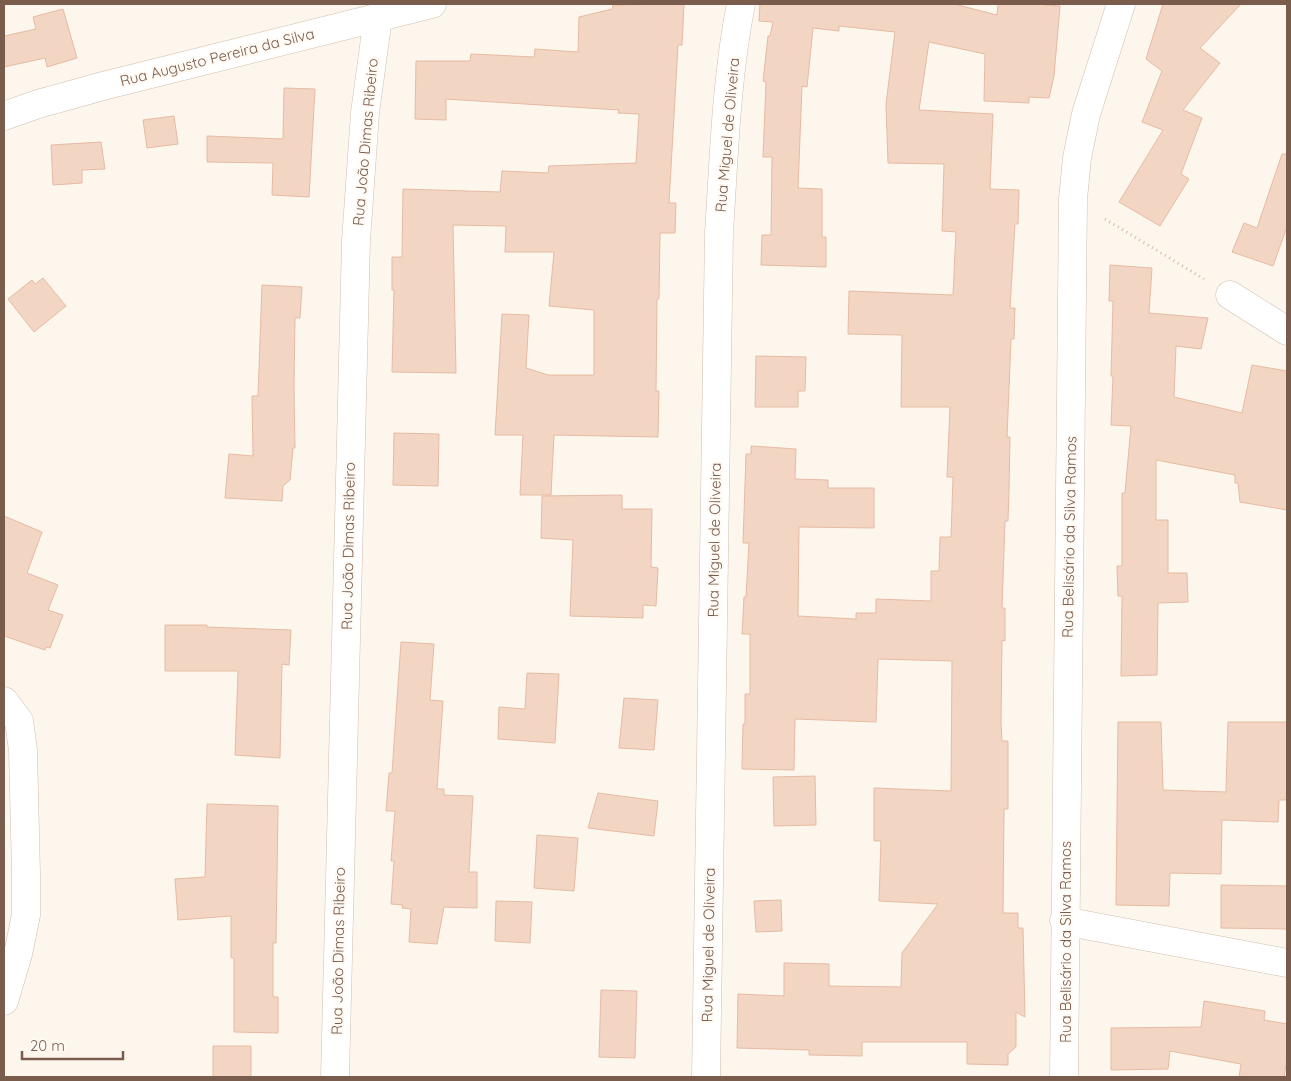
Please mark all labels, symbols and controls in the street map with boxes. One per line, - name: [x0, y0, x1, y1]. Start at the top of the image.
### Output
- street label: Rua Augusto Pereira da Silva: [118, 24, 316, 90]
- street label: Rua Miguel de Oliveira: [711, 57, 743, 213]
- street label: Rua João Dimas Ribeiro: [348, 58, 382, 226]
- street label: Rua Belisário da Silva Ramos: [1058, 436, 1080, 638]
- street label: Rua João Dimas Ribeiro: [337, 462, 359, 630]
- street label: Rua Miguel de Oliveira: [703, 462, 725, 618]
- street label: Rua Belisário da Silva Ramos: [1056, 841, 1075, 1043]
- street label: Rua João Dimas Ribeiro: [327, 867, 349, 1035]
- street label: Rua Miguel de Oliveira: [697, 867, 719, 1023]
- scale bar: [22, 1028, 124, 1060]
- text: 20 m: [30, 1036, 65, 1055]

